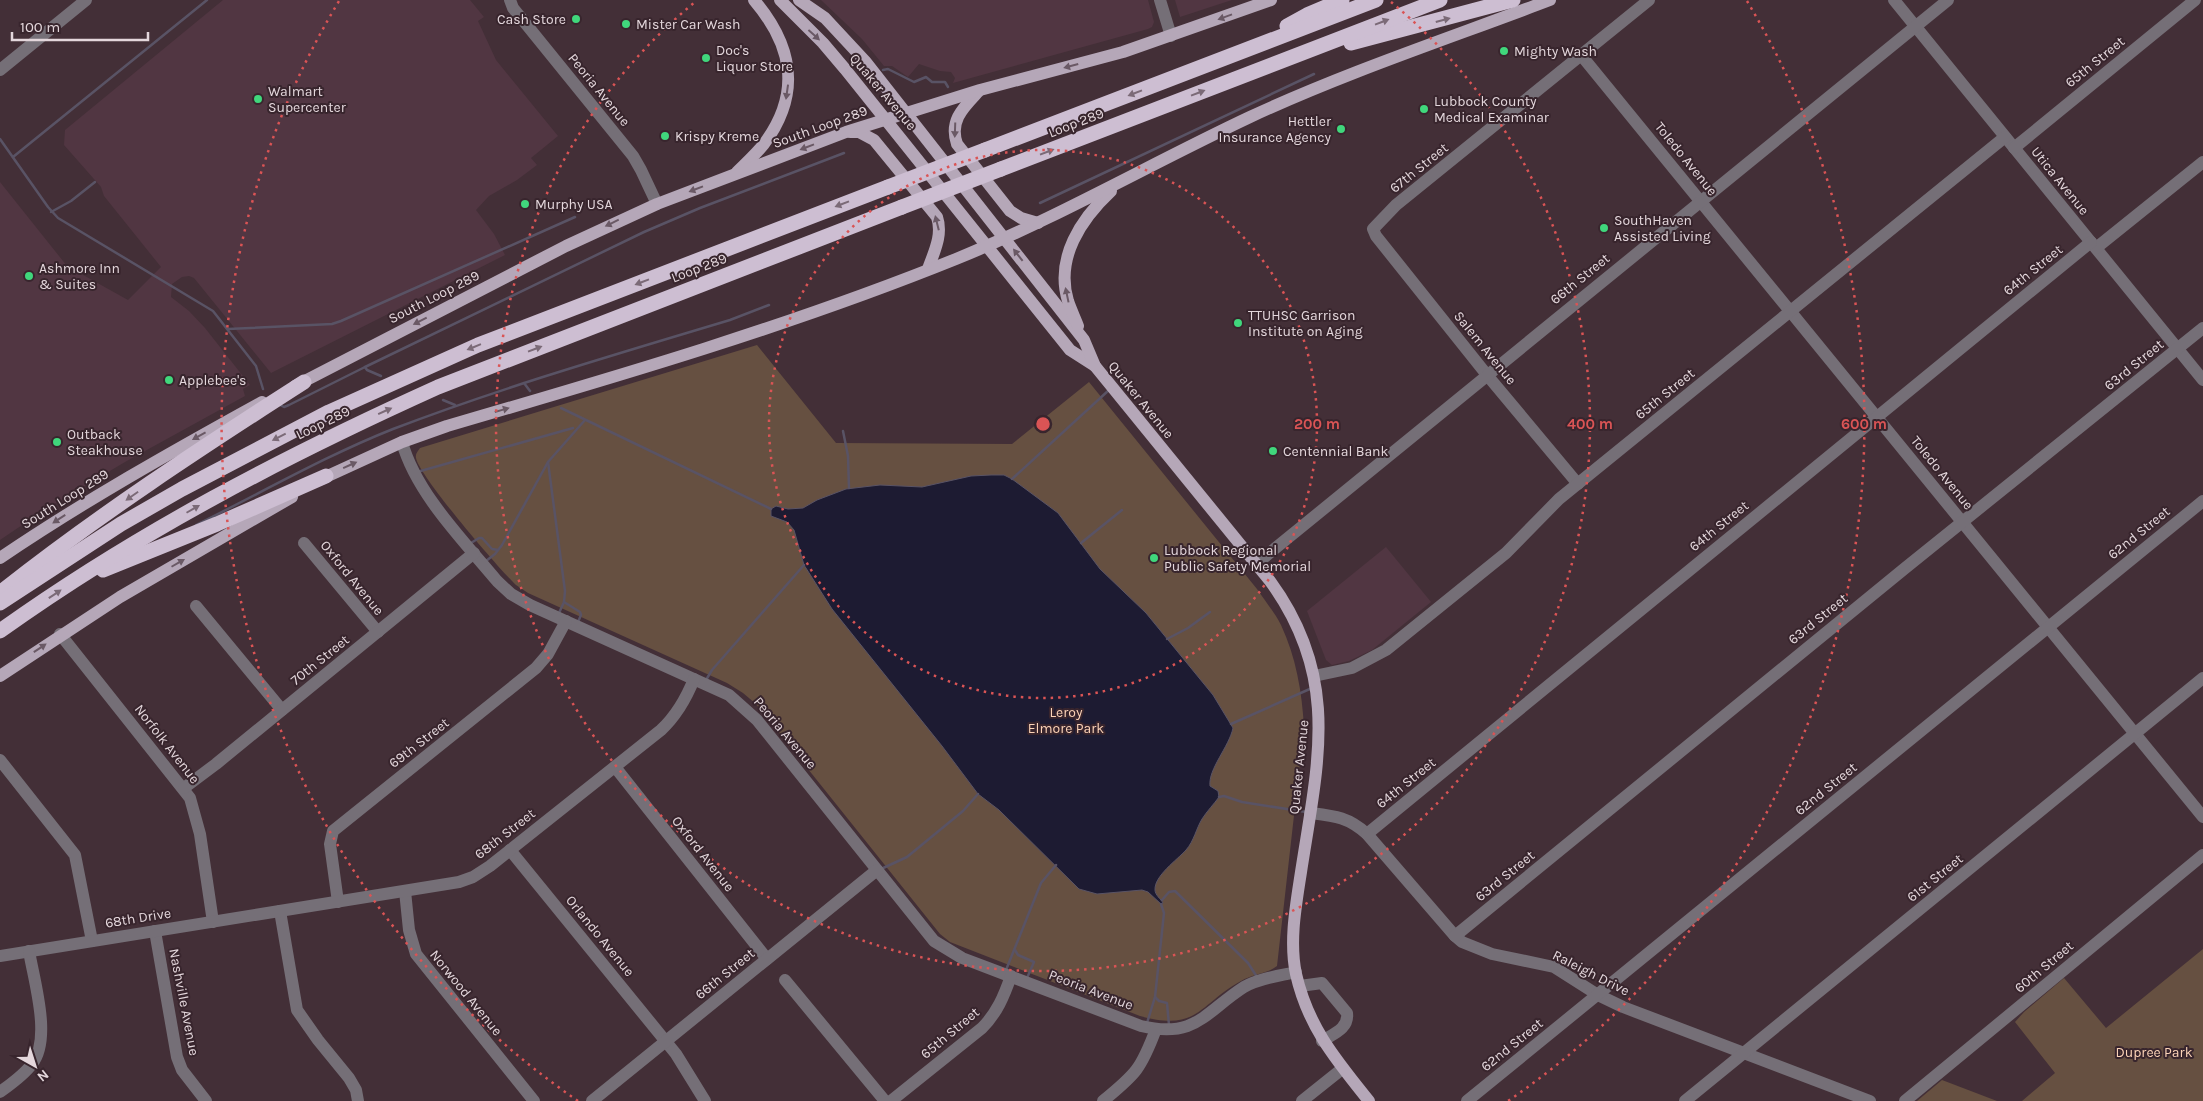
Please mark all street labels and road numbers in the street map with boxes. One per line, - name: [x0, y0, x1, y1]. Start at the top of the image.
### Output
- street label: 65th Street: [2062, 33, 2128, 91]
- street label: Peoria Avenue: [564, 50, 634, 130]
- street label: Quaker Avenue: [846, 50, 920, 134]
- street label: South Loop 289: [770, 102, 870, 152]
- street label: Loop 289: [1046, 105, 1106, 141]
- street label: Toledo Avenue: [1651, 119, 1721, 199]
- street label: 67th Street: [1386, 139, 1452, 197]
- street label: Utica Avenue: [2027, 143, 2093, 219]
- street label: 64th Street: [2000, 241, 2066, 299]
- street label: Loop 289: [669, 250, 729, 286]
- street label: 66th Street: [1547, 250, 1613, 308]
- street label: South Loop 289: [386, 267, 482, 327]
- street label: Salem Avenue: [1450, 308, 1520, 388]
- street label: 63rd Street: [2101, 336, 2167, 394]
- street label: Quaker Avenue: [1105, 358, 1177, 442]
- street label: 65th Street: [1632, 365, 1698, 423]
- street label: Loop 289: [293, 403, 353, 443]
- street label: Toledo Avenue: [1907, 433, 1977, 513]
- street label: South Loop 289: [18, 465, 112, 533]
- street label: 64th Street: [1686, 497, 1752, 555]
- street label: 62nd Street: [2105, 503, 2173, 563]
- street label: Oxford Avenue: [317, 537, 387, 619]
- street label: 63rd Street: [1785, 590, 1851, 648]
- street label: 70th Street: [287, 631, 353, 689]
- street label: Peoria Avenue: [750, 693, 820, 773]
- street label: Norfolk Avenue: [131, 701, 203, 787]
- street label: 69th Street: [386, 714, 452, 772]
- street label: Quaker Avenue: [1286, 719, 1312, 815]
- street label: 64th Street: [1373, 754, 1439, 812]
- street label: 62nd Street: [1792, 759, 1860, 819]
- street label: 68th Street: [471, 805, 539, 863]
- street label: Oxford Avenue: [668, 813, 738, 895]
- street label: 63rd Street: [1472, 847, 1538, 905]
- street label: 61st Street: [1904, 850, 1966, 906]
- street label: Orlando Avenue: [562, 892, 638, 980]
- street label: 68th Drive: [104, 904, 172, 932]
- street label: 60th Street: [2011, 937, 2077, 997]
- street label: 66th Street: [692, 945, 758, 1003]
- street label: Raleigh Drive: [1550, 946, 1632, 1000]
- street label: Nashville Avenue: [165, 947, 203, 1057]
- street label: Norwood Avenue: [426, 947, 506, 1039]
- street label: Peoria Avenue: [1046, 966, 1136, 1014]
- street label: 65th Street: [917, 1004, 983, 1062]
- street label: 62nd Street: [1478, 1015, 1546, 1075]

